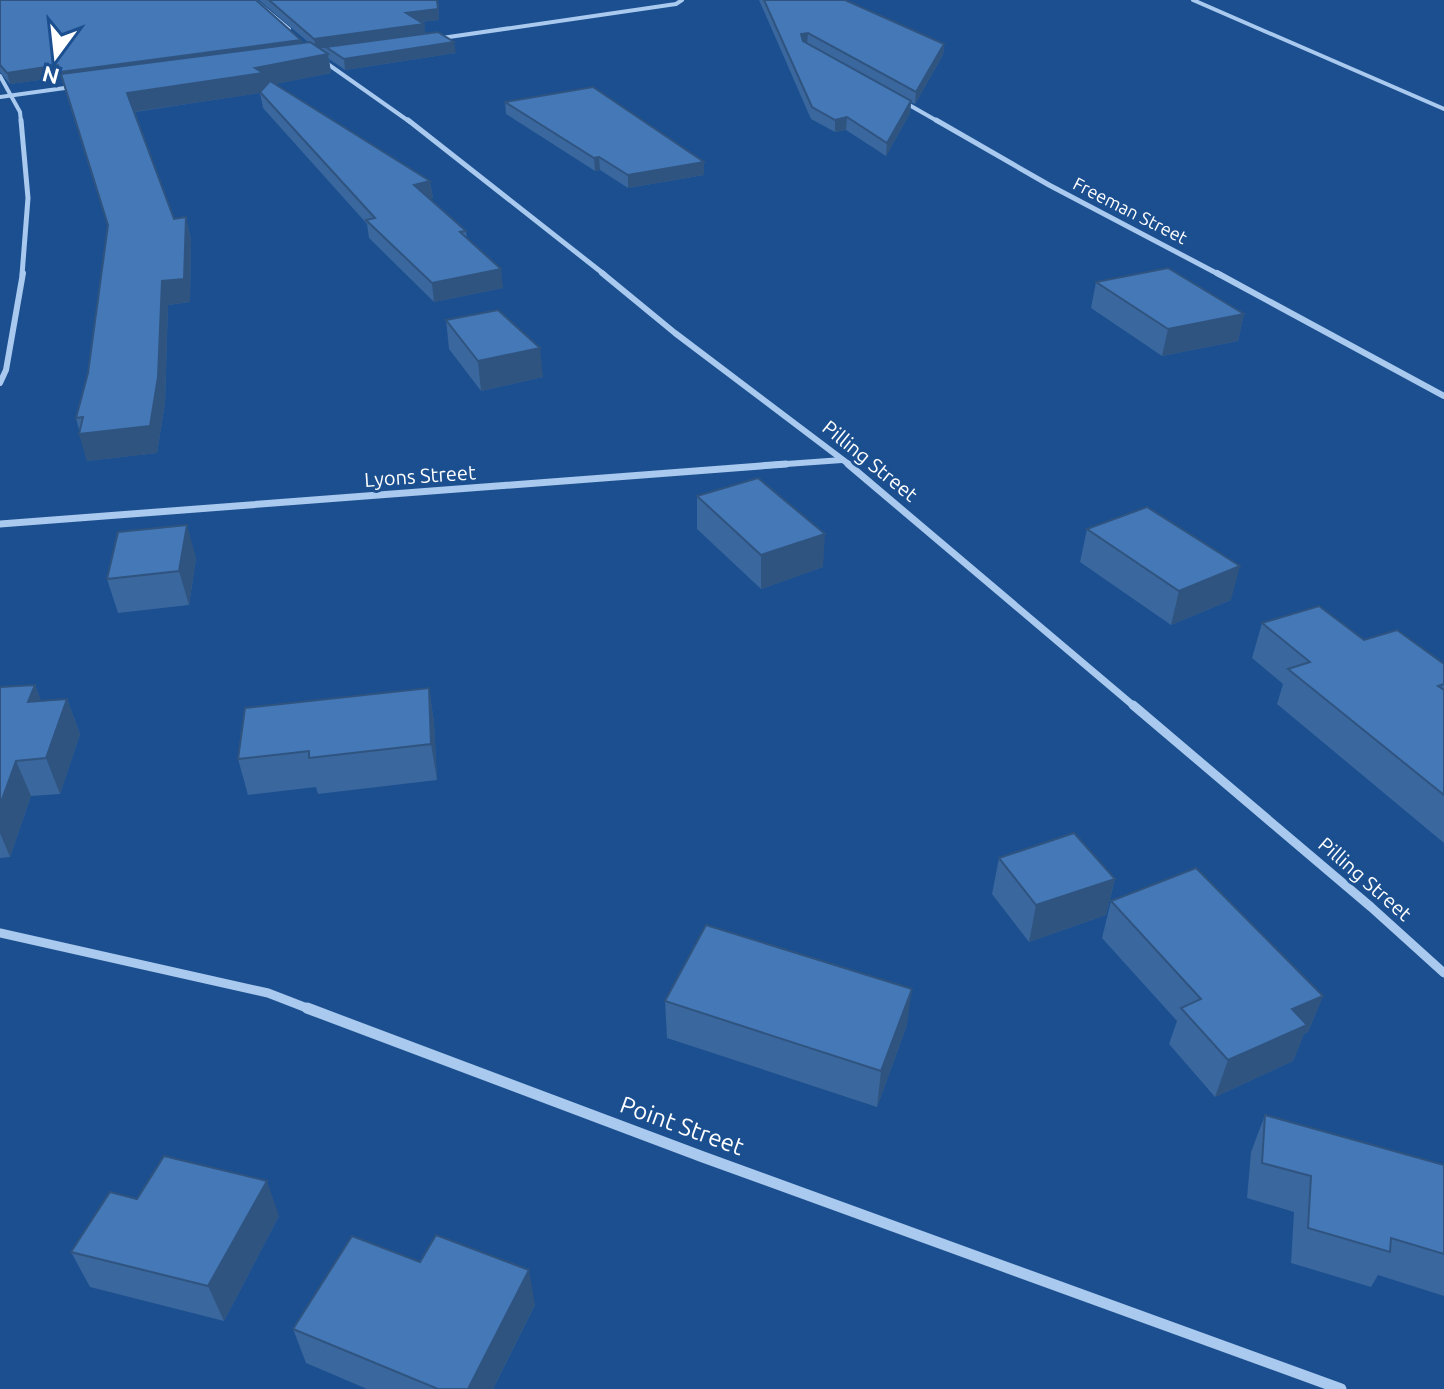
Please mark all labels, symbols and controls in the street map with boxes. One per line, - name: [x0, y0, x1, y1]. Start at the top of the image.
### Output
- north arrow: [16, 16, 96, 96]
- text: N: [40, 62, 62, 90]
- street label: Freeman Street: [1070, 173, 1191, 247]
- street label: Pilling Street: [818, 415, 923, 506]
- street label: Lyons Street: [363, 460, 477, 491]
- street label: Pilling Street: [1314, 832, 1417, 925]
- street label: Point Street: [617, 1091, 748, 1161]

